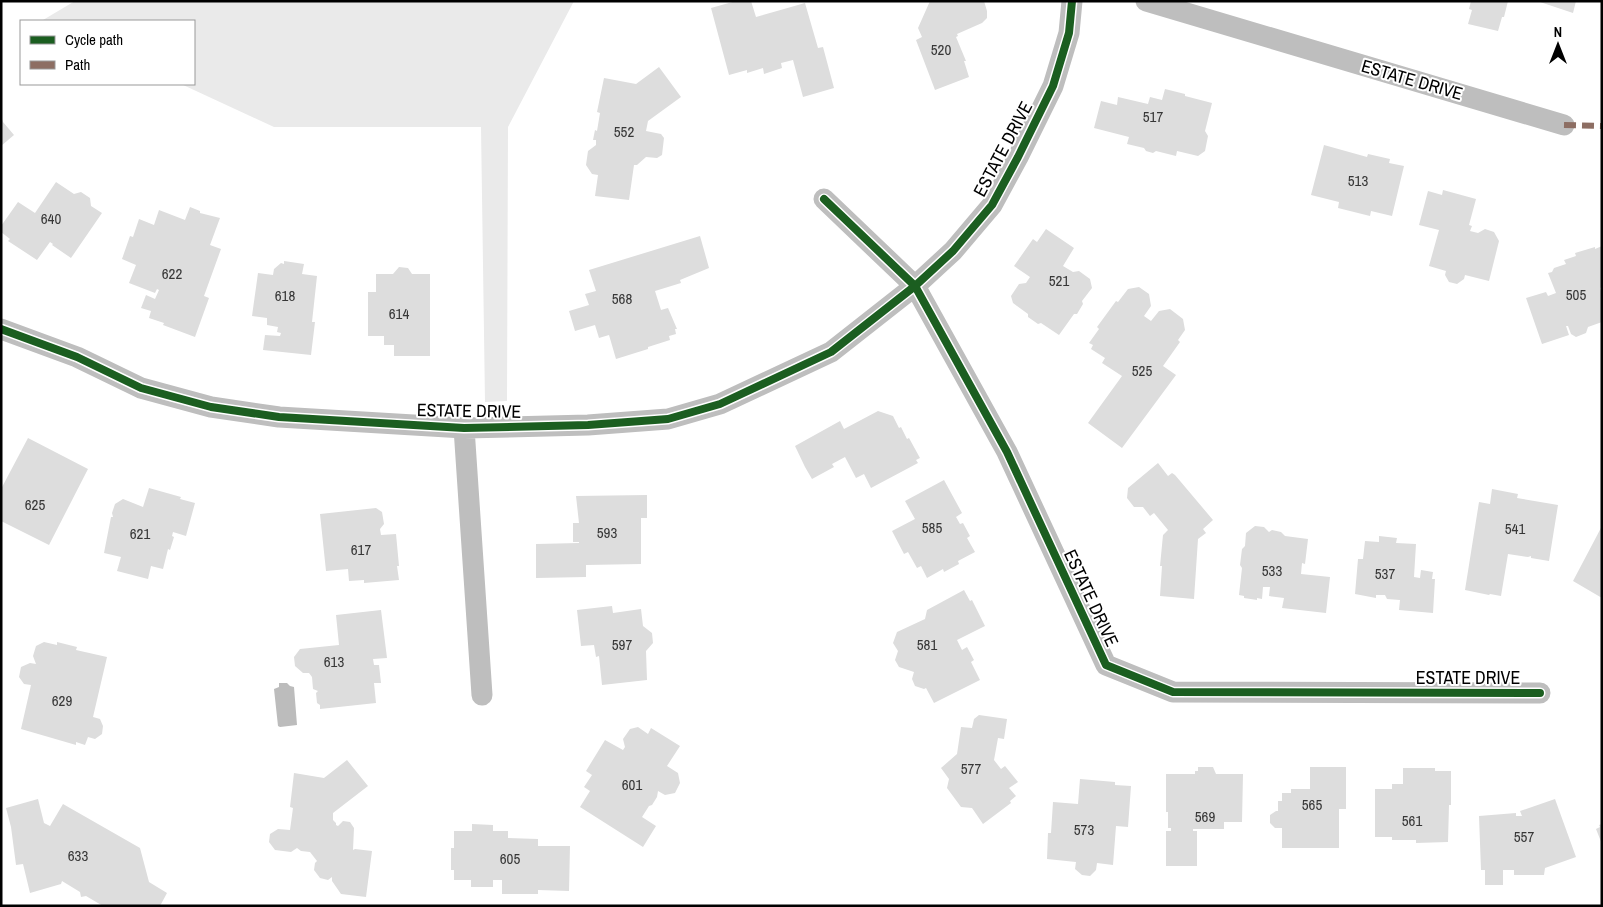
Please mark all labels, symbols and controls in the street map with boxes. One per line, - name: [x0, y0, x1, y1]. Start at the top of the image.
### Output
- legend: [20, 20, 195, 85]
- north arrow: [1533, 20, 1583, 70]
- text: N: [1554, 23, 1562, 41]
- text: Cycle path: [65, 29, 123, 50]
- house number: 520: [931, 39, 951, 60]
- street label: ESTATE DRIVE: [1358, 53, 1466, 106]
- text: Path: [65, 54, 90, 75]
- street label: ESTATE DRIVE: [967, 97, 1038, 201]
- house number: 517: [1143, 106, 1163, 127]
- house number: 552: [614, 121, 634, 142]
- house number: 513: [1348, 170, 1368, 191]
- house number: 640: [41, 208, 61, 229]
- house number: 622: [162, 263, 182, 284]
- house number: 521: [1049, 270, 1069, 291]
- house number: 505: [1566, 284, 1586, 305]
- house number: 618: [275, 285, 295, 306]
- house number: 568: [612, 288, 632, 309]
- house number: 614: [389, 303, 409, 324]
- house number: 525: [1132, 360, 1152, 381]
- street label: ESTATE DRIVE: [417, 397, 521, 424]
- house number: 625: [25, 494, 45, 515]
- house number: 585: [922, 517, 942, 538]
- house number: 541: [1505, 518, 1525, 539]
- house number: 593: [597, 522, 617, 543]
- house number: 621: [130, 523, 150, 544]
- house number: 617: [351, 539, 371, 560]
- street label: ESTATE DRIVE: [1058, 545, 1125, 650]
- house number: 533: [1262, 560, 1282, 581]
- house number: 537: [1375, 563, 1395, 584]
- house number: 597: [612, 634, 632, 655]
- house number: 581: [917, 634, 937, 655]
- house number: 613: [324, 651, 344, 672]
- street label: ESTATE DRIVE: [1416, 665, 1520, 690]
- house number: 629: [52, 690, 72, 711]
- house number: 577: [961, 758, 981, 779]
- house number: 601: [622, 774, 642, 795]
- house number: 565: [1302, 794, 1322, 815]
- house number: 569: [1195, 806, 1215, 827]
- house number: 561: [1402, 810, 1422, 831]
- house number: 573: [1074, 819, 1094, 840]
- house number: 557: [1514, 826, 1534, 847]
- house number: 633: [68, 845, 88, 866]
- house number: 605: [500, 848, 520, 869]

